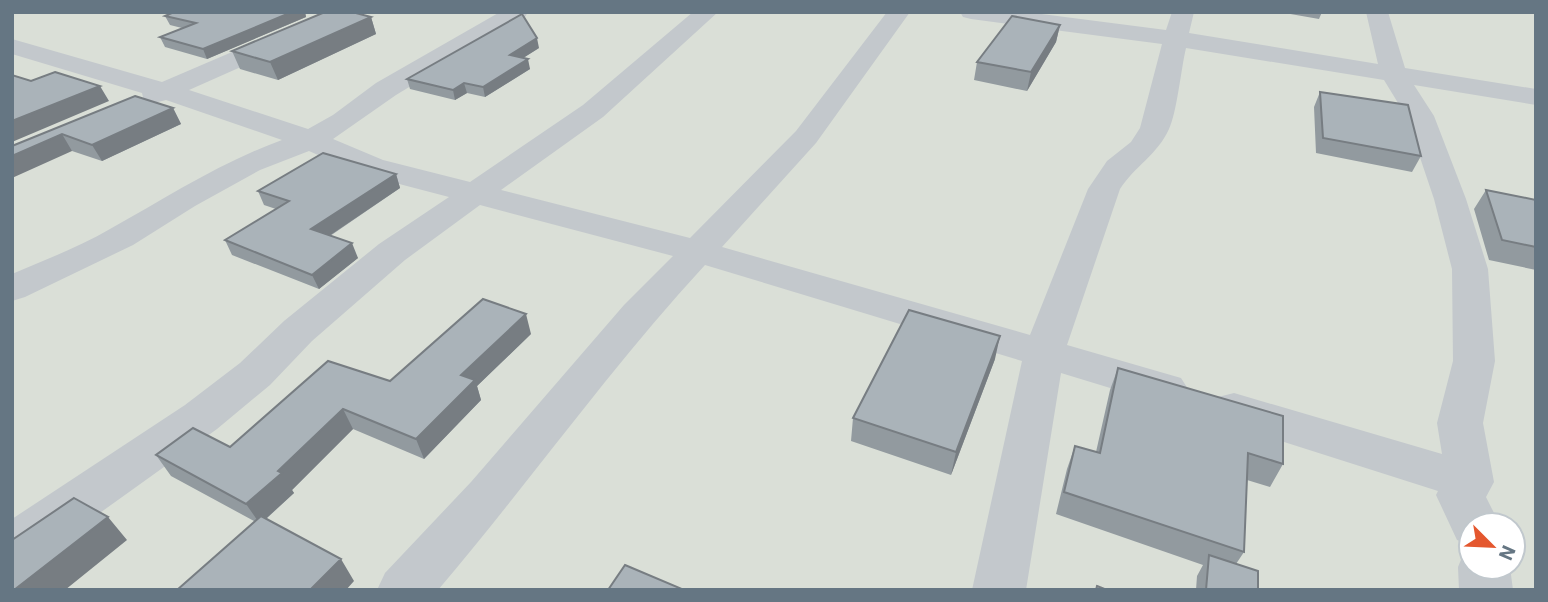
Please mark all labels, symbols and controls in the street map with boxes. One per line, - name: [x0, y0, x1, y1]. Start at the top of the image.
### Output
- north arrow: [1457, 511, 1527, 581]
- text: N: [1494, 542, 1520, 564]

